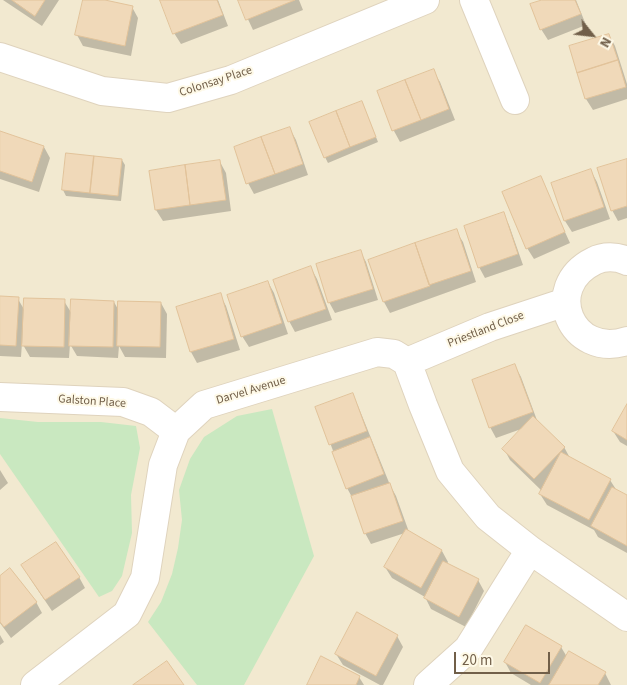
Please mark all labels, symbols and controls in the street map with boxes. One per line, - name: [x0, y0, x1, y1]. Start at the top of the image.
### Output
- north arrow: [567, 10, 617, 60]
- text: N: [594, 33, 616, 51]
- street label: Colonsay Place: [178, 63, 254, 101]
- street label: Priestland Close: [446, 309, 526, 351]
- street label: Darvel Avenue: [215, 374, 287, 408]
- street label: Galston Place: [58, 392, 126, 412]
- scale bar: [457, 642, 553, 674]
- text: 20 m: [462, 650, 492, 671]

